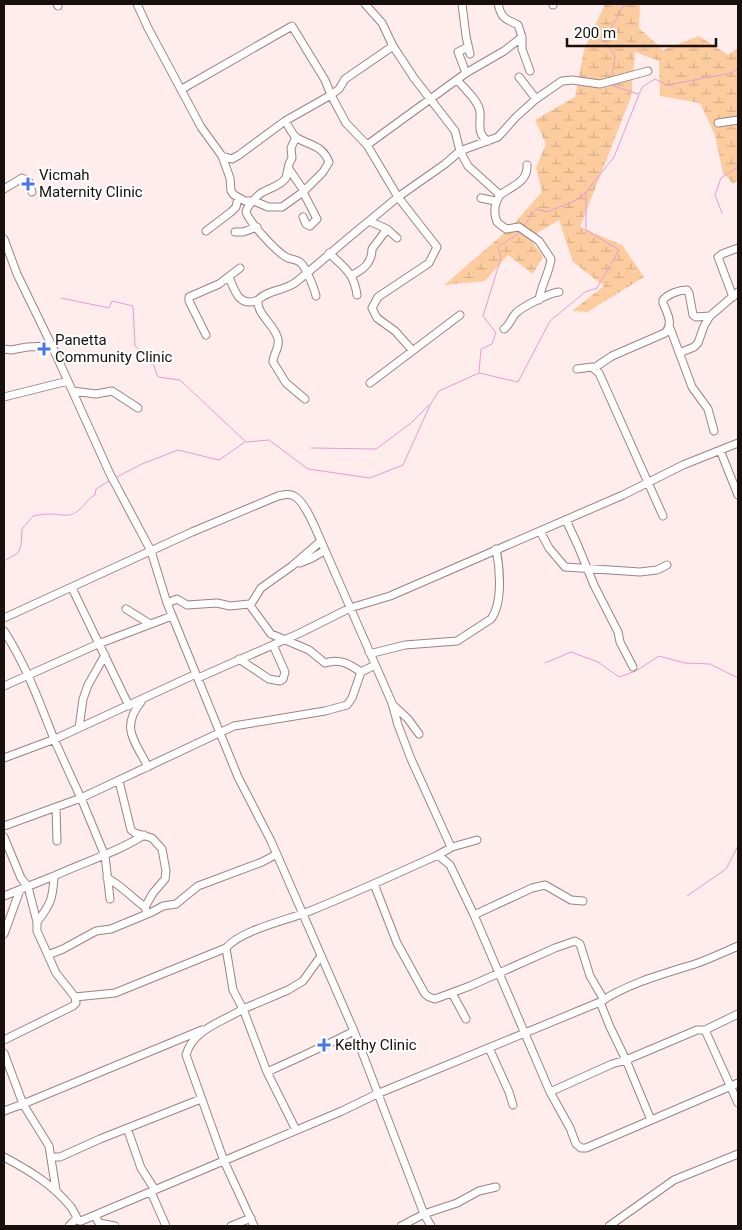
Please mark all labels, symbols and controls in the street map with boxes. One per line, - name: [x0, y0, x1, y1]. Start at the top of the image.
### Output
- scale bar: [567, 15, 716, 47]
- text: 200 m: [574, 24, 616, 42]
- place label: Vicmah Maternity Clinic: [39, 166, 143, 201]
- marker: Vicmah Maternity Clinic: [21, 177, 35, 191]
- place label: Panetta Community Clinic: [55, 331, 173, 366]
- marker: Panetta Community Clinic: [37, 342, 51, 356]
- place label: Kelthy Clinic: [335, 1036, 417, 1054]
- marker: Kelthy Clinic: [317, 1038, 331, 1052]

